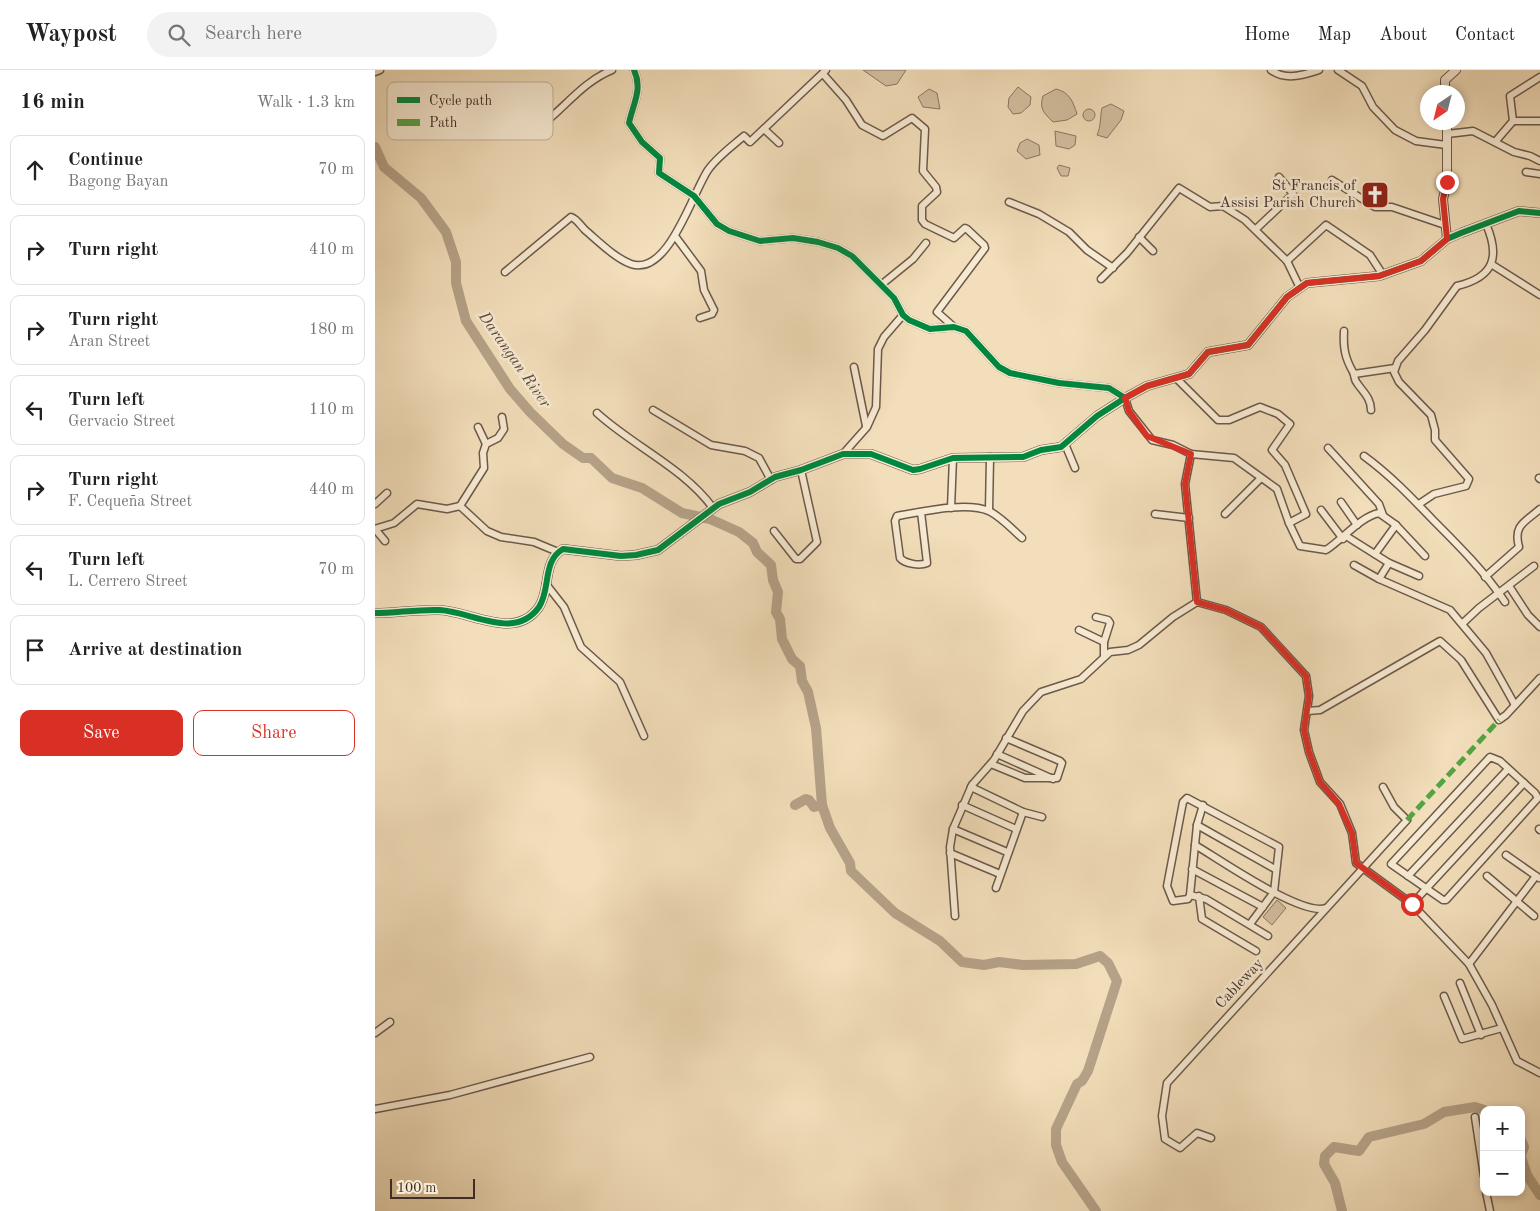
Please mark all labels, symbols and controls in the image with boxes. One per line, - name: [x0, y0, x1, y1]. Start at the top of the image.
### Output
- search box: [147, 12, 497, 57]
- icon: search: [165, 21, 193, 49]
- text: Waypost: [25, 23, 117, 47]
- text: Search here: [205, 25, 302, 44]
- text: Home: [1244, 26, 1290, 44]
- text: Map: [1318, 26, 1351, 44]
- text: About: [1379, 26, 1427, 44]
- text: Contact: [1455, 26, 1515, 44]
- legend: [387, 82, 553, 140]
- north arrow: [1420, 85, 1465, 130]
- text: 16 min: [20, 92, 85, 113]
- text: Cycle path: [429, 94, 492, 108]
- text: Walk · 1.3 km: [257, 95, 355, 111]
- text: Path: [429, 116, 458, 130]
- text: Continue: [68, 151, 143, 170]
- icon: ahead: [21, 156, 49, 184]
- text: 70 m: [318, 162, 354, 178]
- route end: [1436, 171, 1459, 194]
- text: Bagong Bayan: [68, 174, 168, 190]
- place label: St Francis of Assisi Parish Church: [1220, 179, 1357, 211]
- church icon: St Francis of Assisi Parish Church: [1360, 180, 1390, 210]
- icon: right: [21, 236, 49, 264]
- text: Turn right: [68, 241, 158, 260]
- text: 410 m: [309, 242, 354, 258]
- water label: Darangan River: [474, 308, 554, 412]
- text: Turn right: [68, 311, 158, 330]
- icon: right: [21, 316, 49, 344]
- text: 180 m: [309, 322, 354, 338]
- text: Aran Street: [68, 334, 150, 350]
- text: Turn left: [68, 391, 145, 410]
- icon: left: [21, 396, 49, 424]
- text: 110 m: [309, 402, 354, 418]
- text: Gervacio Street: [68, 414, 175, 430]
- text: Turn right: [68, 471, 158, 490]
- icon: right: [21, 476, 49, 504]
- text: 440 m: [309, 482, 354, 498]
- text: F. Cequeña Street: [68, 494, 192, 510]
- text: Turn left: [68, 551, 145, 570]
- icon: left: [21, 556, 49, 584]
- text: 70 m: [318, 562, 354, 578]
- text: L. Cerrero Street: [68, 574, 188, 590]
- icon: arrive: [21, 636, 49, 664]
- text: Arrive at destination: [68, 641, 242, 660]
- button: Save: [20, 710, 183, 756]
- button: Share: [193, 710, 355, 756]
- route start: [1401, 893, 1424, 916]
- street label: Cableway: [1213, 956, 1267, 1012]
- map controls: [1480, 1106, 1525, 1196]
- button: +: [1480, 1106, 1525, 1151]
- button: −: [1480, 1151, 1525, 1196]
- scale bar: [390, 1176, 475, 1199]
- text: 100 m: [397, 1181, 436, 1195]

